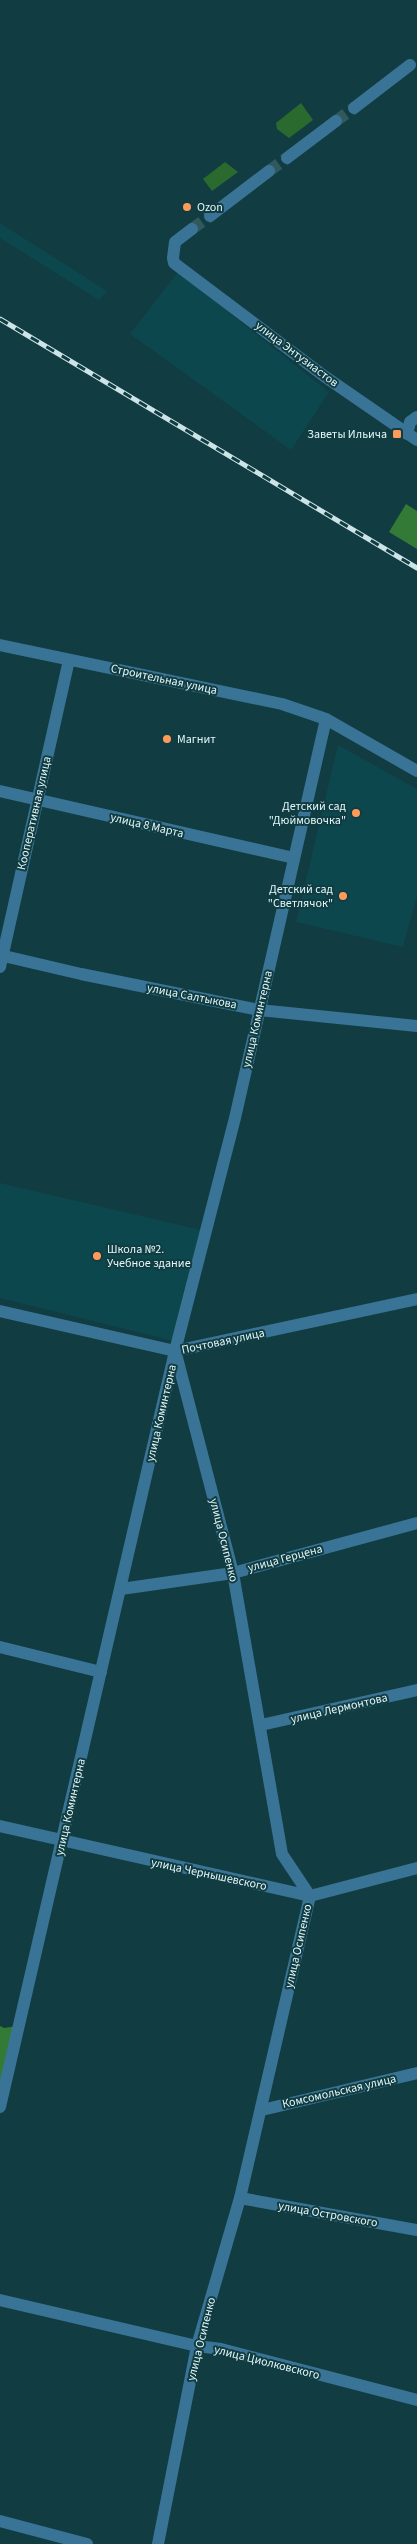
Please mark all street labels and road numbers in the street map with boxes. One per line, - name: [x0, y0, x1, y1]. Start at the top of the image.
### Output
- street label: улица Энтузиастов: [252, 318, 342, 391]
- street label: Строительная улица: [109, 660, 219, 699]
- street label: Кооперативная улица: [13, 755, 56, 872]
- street label: улица 8 Марта: [109, 809, 185, 842]
- street label: улица Коминтерна: [238, 969, 277, 1069]
- street label: улица Салтыкова: [146, 979, 238, 1014]
- street label: Почтовая улица: [180, 1324, 266, 1359]
- street label: улица Коминтерна: [142, 1363, 181, 1463]
- street label: улица Осипенко: [205, 1497, 242, 1584]
- street label: улица Герцена: [246, 1540, 324, 1577]
- street label: улица Лермонтова: [289, 1689, 389, 1728]
- street label: улица Коминтерна: [51, 1757, 90, 1857]
- street label: улица Чернышевского: [149, 1854, 268, 1895]
- street label: улица Осипенко: [281, 1902, 316, 1990]
- street label: Комсомольская улица: [280, 2070, 398, 2113]
- street label: улица Островского: [277, 2197, 379, 2232]
- street label: улица Осипенко: [183, 2296, 220, 2383]
- street label: улица Циолковского: [212, 2341, 321, 2384]

